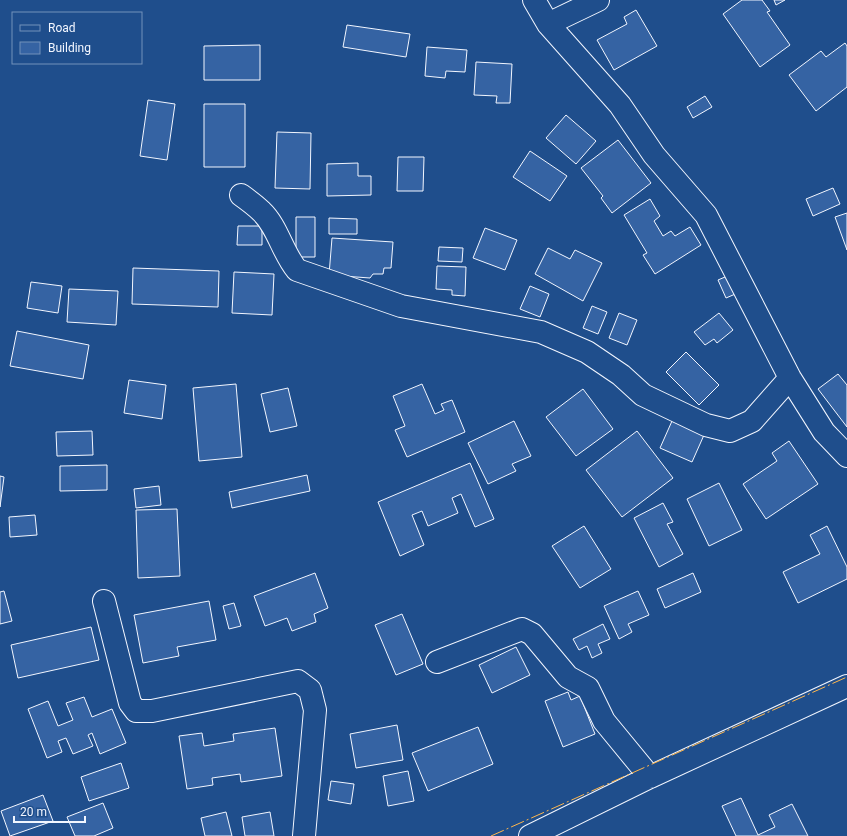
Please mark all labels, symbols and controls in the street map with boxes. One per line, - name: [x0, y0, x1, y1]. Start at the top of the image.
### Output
- legend: [12, 12, 142, 64]
- text: Road: [48, 21, 76, 35]
- text: Building: [48, 41, 91, 55]
- scale bar: [14, 798, 85, 824]
- text: 20 m: [20, 805, 47, 819]

